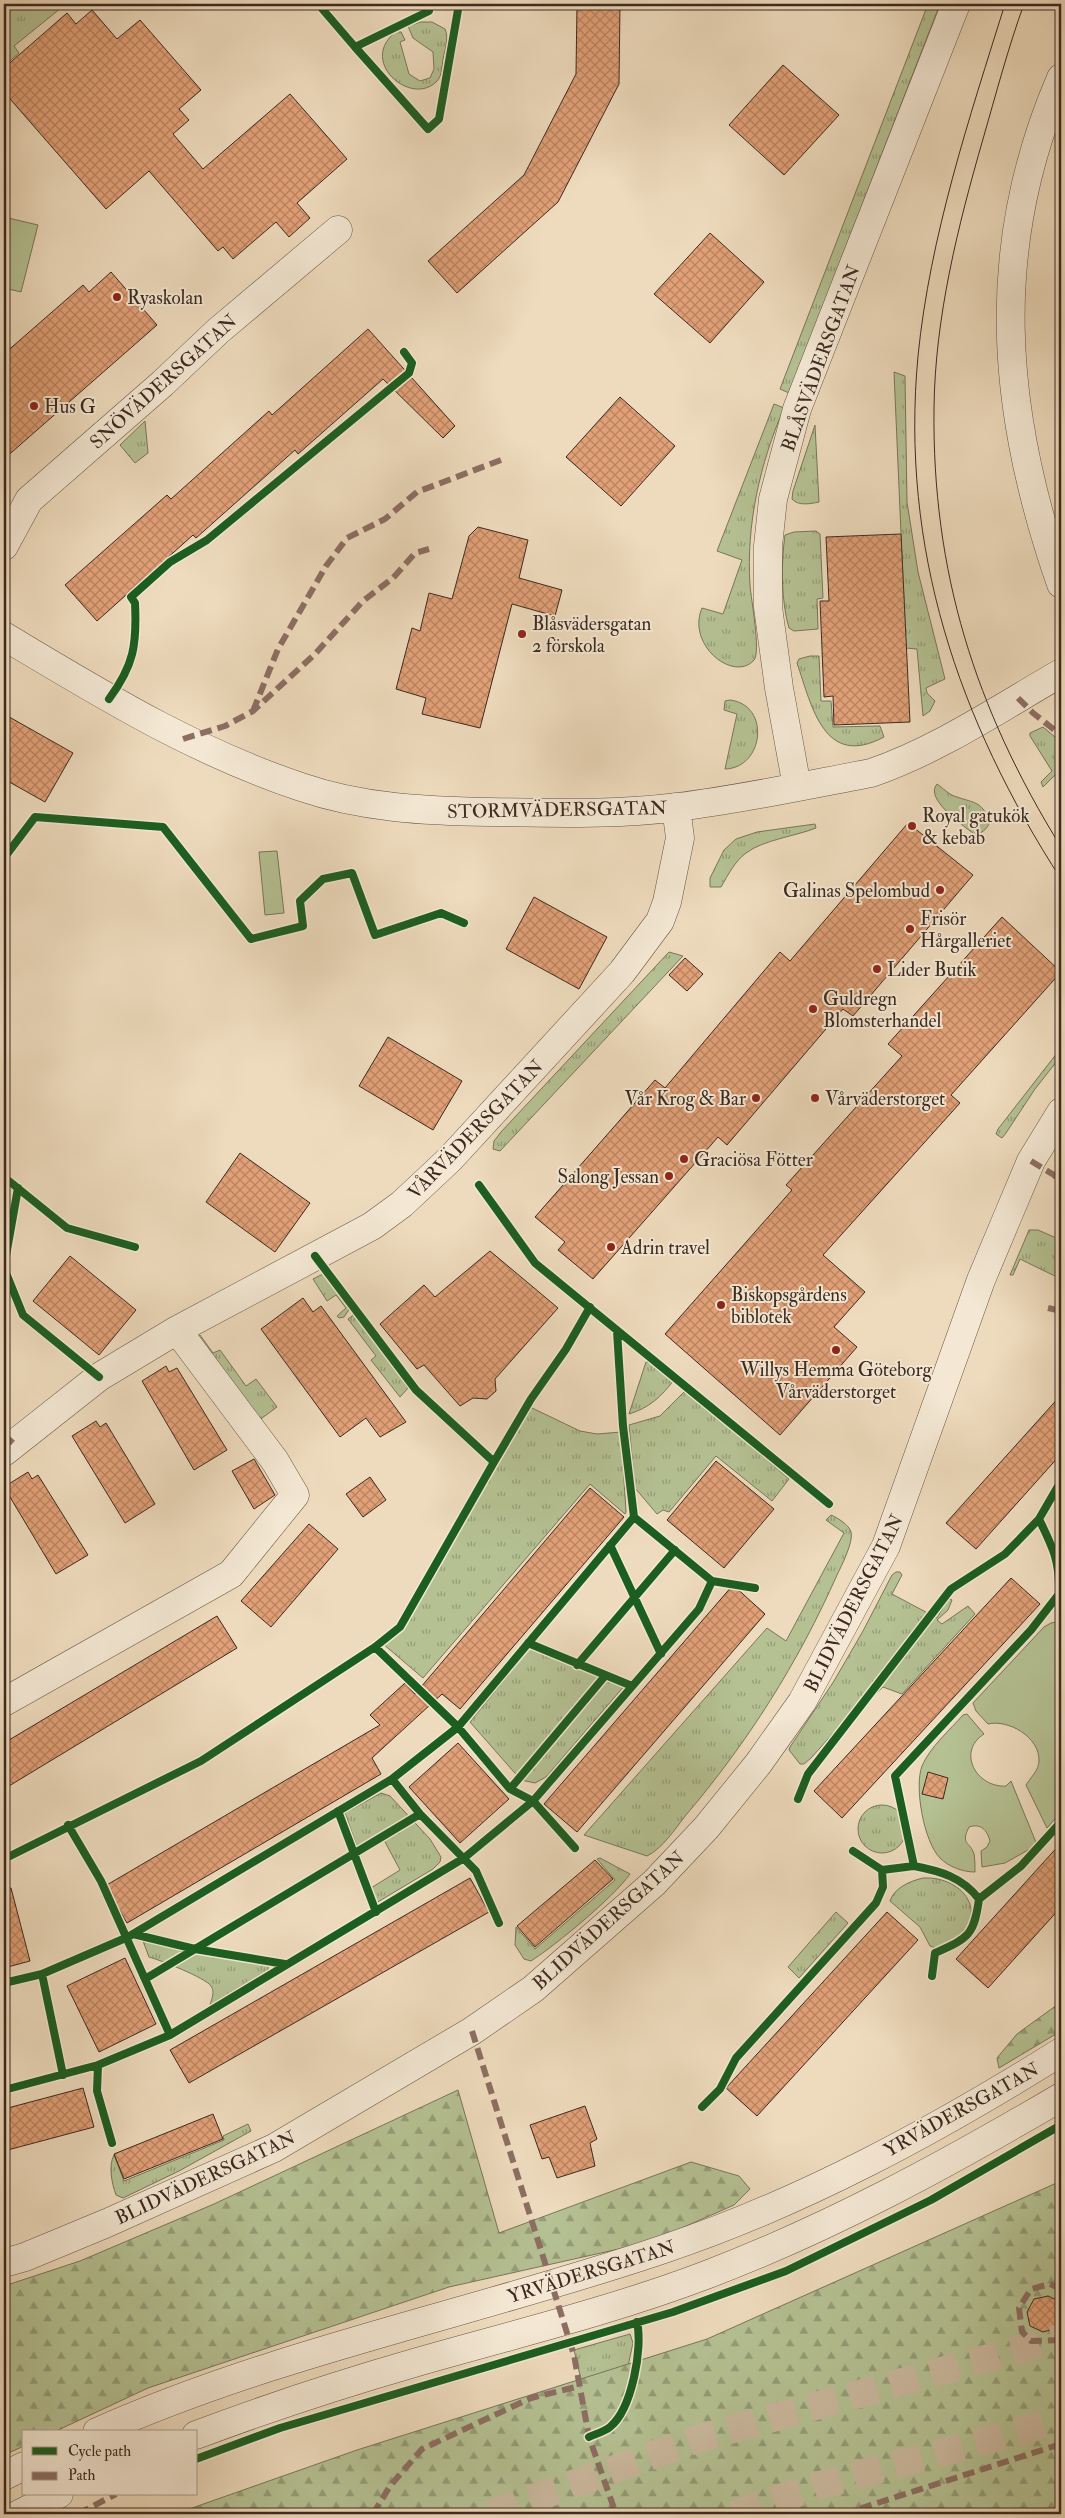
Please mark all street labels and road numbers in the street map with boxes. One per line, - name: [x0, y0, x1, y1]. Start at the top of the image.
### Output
- street label: BLÅSVÄDERSGATAN: [775, 261, 866, 455]
- street label: SNÖVÄDERSGATAN: [84, 309, 242, 454]
- street label: STORMVÄDERSGATAN: [447, 795, 667, 824]
- street label: VÅRVÄDERSGATAN: [402, 1054, 549, 1205]
- street label: BLIDVÄDERSGATAN: [798, 1510, 909, 1696]
- street label: BLIDVÄDERSGATAN: [527, 1845, 690, 1995]
- street label: YRVÄDERSGATAN: [879, 2056, 1043, 2162]
- street label: BLIDVÄDERSGATAN: [111, 2125, 300, 2230]
- street label: YRVÄDERSGATAN: [505, 2234, 678, 2309]

